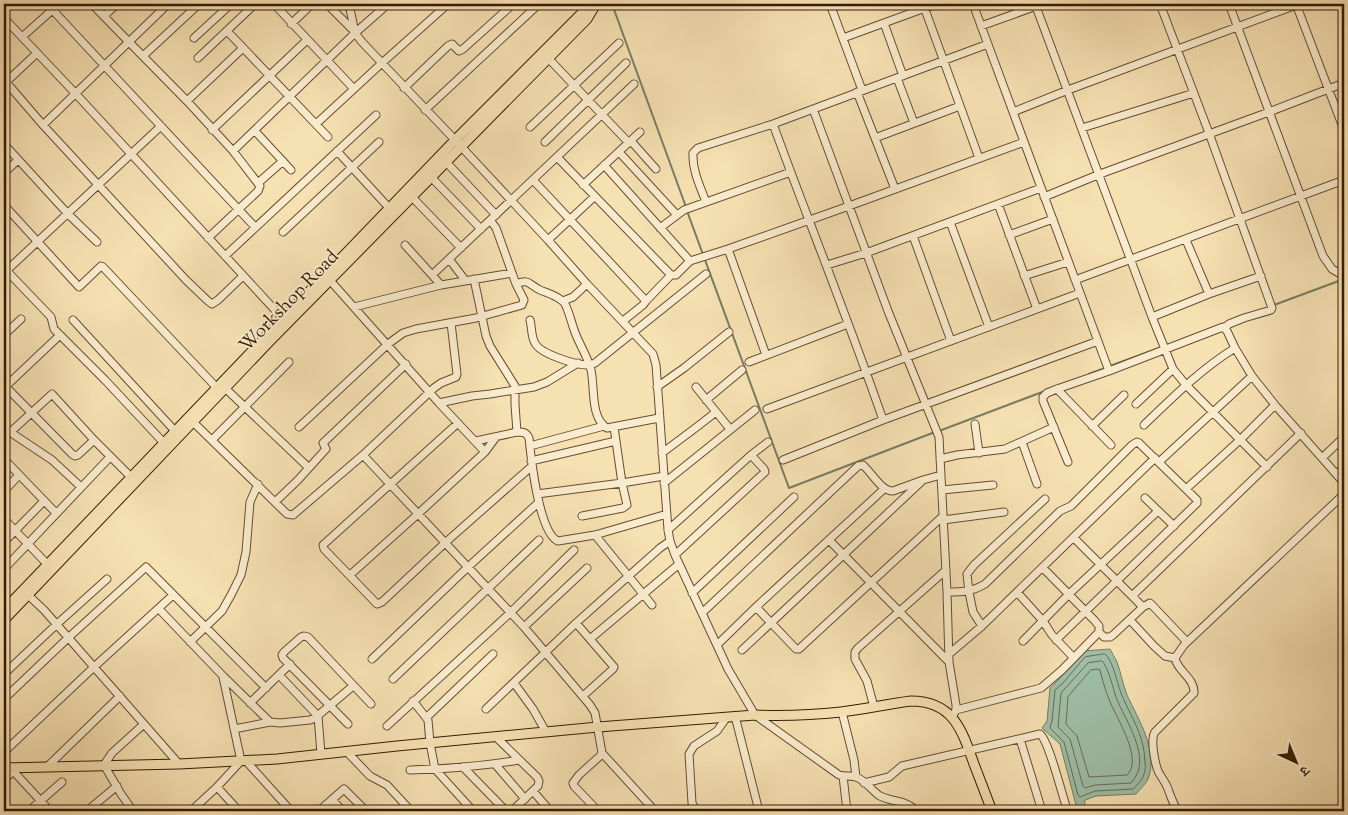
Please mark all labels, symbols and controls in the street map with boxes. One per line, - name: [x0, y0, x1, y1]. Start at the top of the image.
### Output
- street label: Workshop Road: [234, 244, 346, 359]
- north arrow: [1270, 738, 1320, 788]
- text: उ: [1294, 760, 1314, 780]

